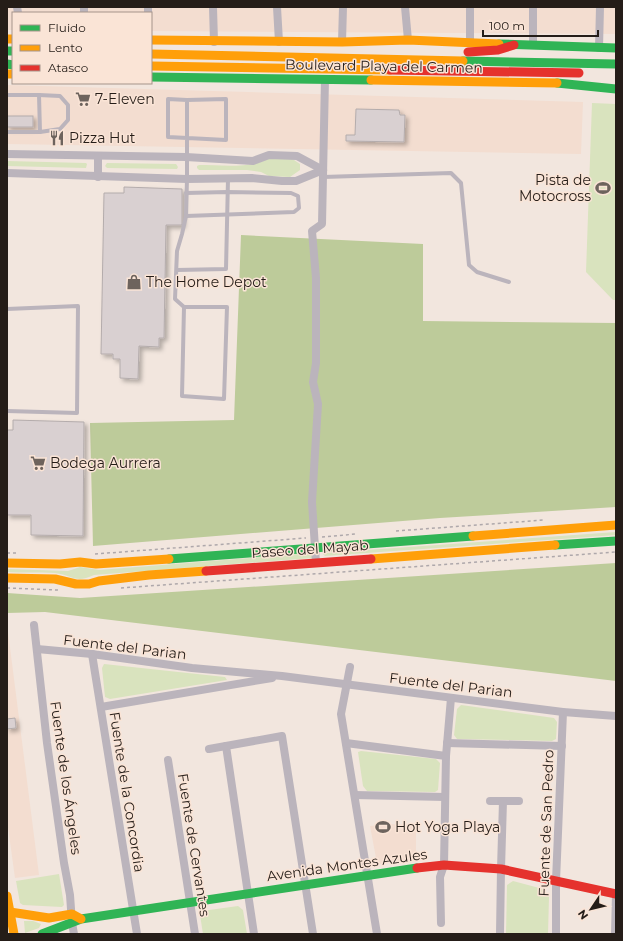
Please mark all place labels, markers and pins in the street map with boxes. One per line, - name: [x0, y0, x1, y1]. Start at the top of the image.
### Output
- supermarket icon: 7-Eleven: [74, 90, 92, 108]
- place label: 7-Eleven: [95, 90, 155, 108]
- restaurant icon: Pizza Hut: [48, 129, 66, 147]
- place label: Pizza Hut: [69, 129, 136, 147]
- place label: Pista de Motocross: [519, 171, 591, 205]
- sports icon: Pista de Motocross: [594, 179, 612, 197]
- shop icon: The Home Depot: [125, 273, 143, 291]
- place label: The Home Depot: [146, 273, 267, 291]
- supermarket icon: Bodega Aurrera: [29, 454, 47, 472]
- place label: Bodega Aurrera: [50, 454, 161, 472]
- sports icon: Hot Yoga Playa: [374, 818, 392, 836]
- place label: Hot Yoga Playa: [395, 818, 500, 836]

